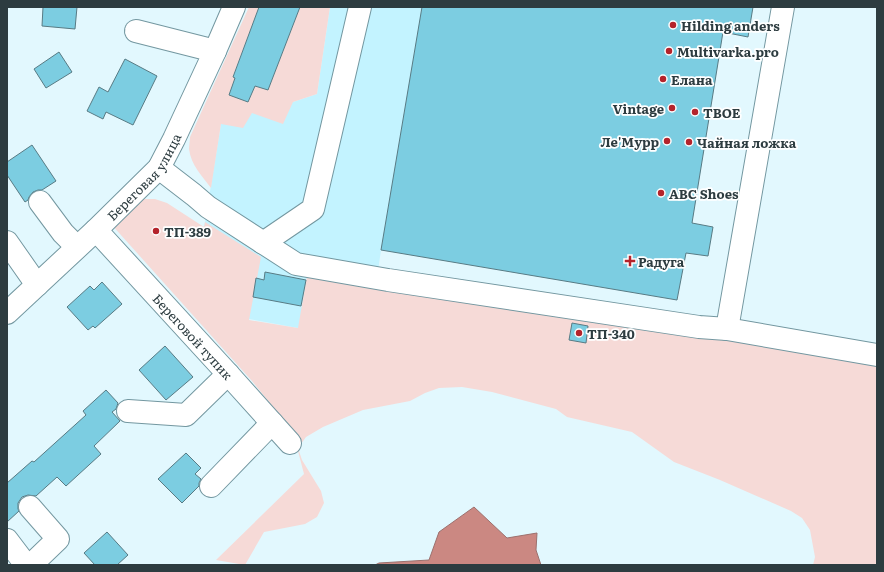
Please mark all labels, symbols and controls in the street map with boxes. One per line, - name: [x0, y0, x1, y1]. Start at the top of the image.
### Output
- place label: Hilding anders: [681, 16, 780, 35]
- marker: Hilding anders: [668, 20, 678, 30]
- place label: Multivarka.pro: [677, 42, 779, 61]
- marker: Multivarka.pro: [664, 46, 674, 56]
- place label: Елана: [671, 70, 713, 89]
- marker: Елана: [658, 74, 668, 84]
- place label: Vintage: [613, 99, 664, 118]
- marker: Vintage: [667, 103, 677, 113]
- place label: ТВОЕ: [703, 103, 741, 122]
- marker: ТВОЕ: [690, 107, 700, 117]
- street label: Береговая улица: [102, 130, 185, 224]
- place label: Ле'Мурр: [600, 132, 659, 151]
- place label: Чайная ложка: [697, 133, 797, 152]
- marker: Ле'Мурр: [662, 136, 672, 146]
- marker: Чайная ложка: [684, 137, 694, 147]
- place label: ABC Shoes: [669, 184, 739, 203]
- marker: ABC Shoes: [656, 188, 666, 198]
- place label: ТП-389: [164, 222, 212, 241]
- marker: ТП-389: [151, 226, 161, 236]
- place label: Радуга: [638, 252, 685, 271]
- marker: Радуга: [625, 256, 635, 266]
- street label: Береговой тупик: [149, 289, 238, 384]
- place label: ТП-340: [587, 324, 635, 343]
- marker: ТП-340: [574, 328, 584, 338]

